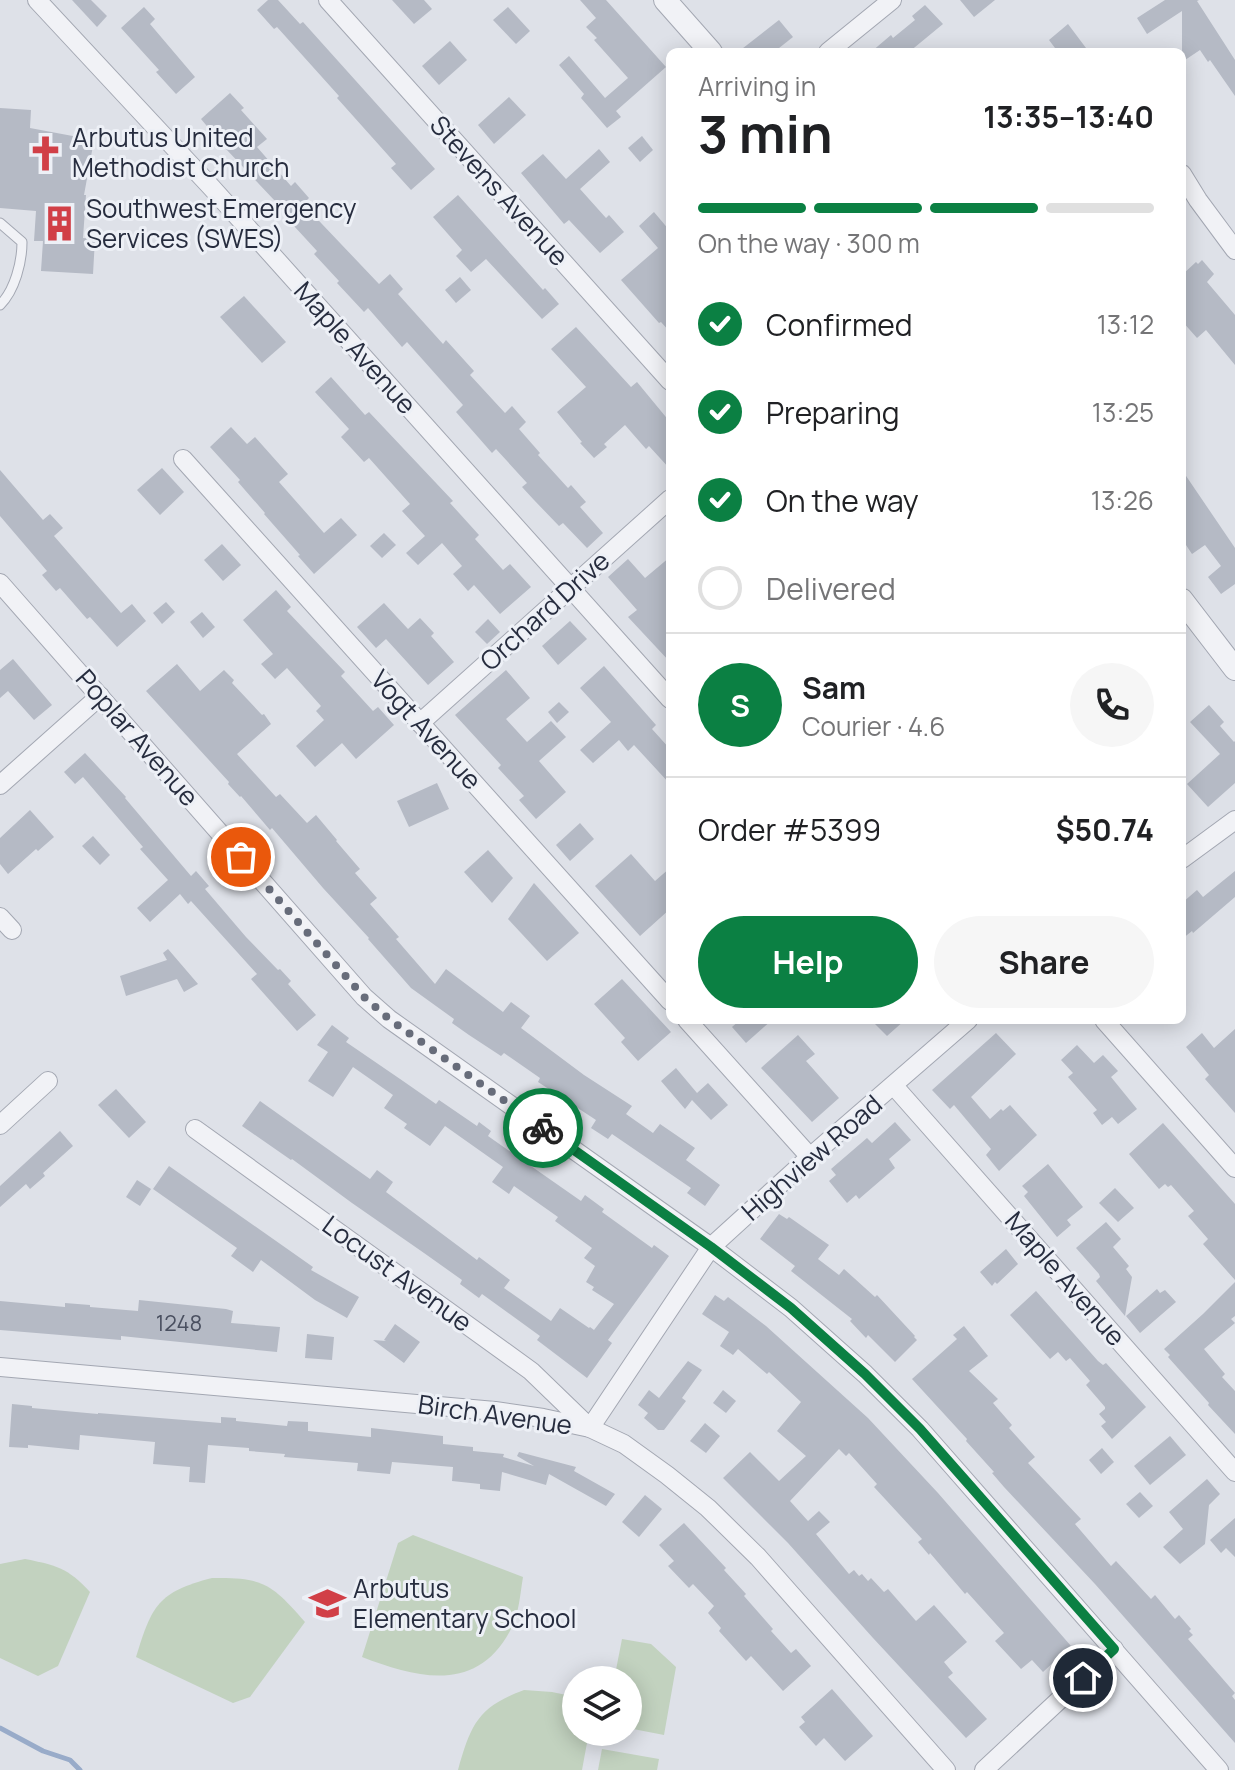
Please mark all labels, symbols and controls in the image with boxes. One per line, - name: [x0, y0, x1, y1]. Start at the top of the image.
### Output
- text: Arriving in: [698, 68, 816, 104]
- text: 13:35–13:40: [983, 96, 1154, 137]
- text: 3 min: [698, 98, 833, 169]
- street label: Stevens Avenue: [422, 107, 577, 273]
- place label: Arbutus United Methodist Church: [72, 119, 289, 185]
- church icon: Arbutus United Methodist Church: [27, 134, 65, 172]
- place label: Southwest Emergency Services (SWES): [86, 190, 357, 256]
- building icon: Southwest Emergency Services (SWES): [41, 205, 79, 243]
- text: On the way · 300 m: [698, 225, 920, 261]
- street label: Maple Avenue: [286, 273, 425, 421]
- icon: check: [698, 302, 742, 346]
- text: Confirmed: [766, 304, 913, 345]
- text: 13:12: [1097, 306, 1154, 342]
- icon: check: [698, 390, 742, 434]
- text: Preparing: [766, 392, 900, 433]
- text: 13:25: [1092, 394, 1154, 430]
- icon: check: [698, 478, 742, 522]
- text: On the way: [766, 480, 919, 521]
- text: 13:26: [1091, 482, 1154, 518]
- street label: Orchard Drive: [472, 542, 617, 678]
- text: Delivered: [766, 568, 896, 609]
- street label: Poplar Avenue: [68, 661, 207, 813]
- street label: Vogt Avenue: [363, 662, 490, 797]
- button: phone: [1070, 663, 1154, 747]
- text: Sam: [802, 667, 866, 708]
- text: S: [730, 685, 750, 726]
- text: Courier · 4.6: [802, 708, 945, 744]
- text: Order #5399: [698, 809, 881, 850]
- text: $50.74: [1056, 809, 1154, 850]
- pin: [207, 823, 275, 891]
- icon: bag: [219, 835, 263, 879]
- button: Help: [698, 916, 918, 1008]
- button: Share: [934, 916, 1154, 1008]
- street label: Highview Road: [733, 1086, 889, 1228]
- courier: [503, 1088, 583, 1168]
- icon: bike: [521, 1106, 565, 1150]
- street label: Maple Avenue: [997, 1203, 1134, 1353]
- street label: Locust Avenue: [316, 1207, 480, 1340]
- house number: 1248: [156, 1308, 202, 1338]
- street label: Birch Avenue: [416, 1385, 574, 1443]
- place label: Arbutus Elementary School: [353, 1570, 577, 1636]
- school or university icon: Arbutus Elementary School: [308, 1585, 346, 1623]
- pin: [1049, 1644, 1117, 1712]
- icon: home: [1061, 1656, 1105, 1700]
- map controls: [562, 1666, 642, 1746]
- button: layers: [562, 1666, 642, 1746]

